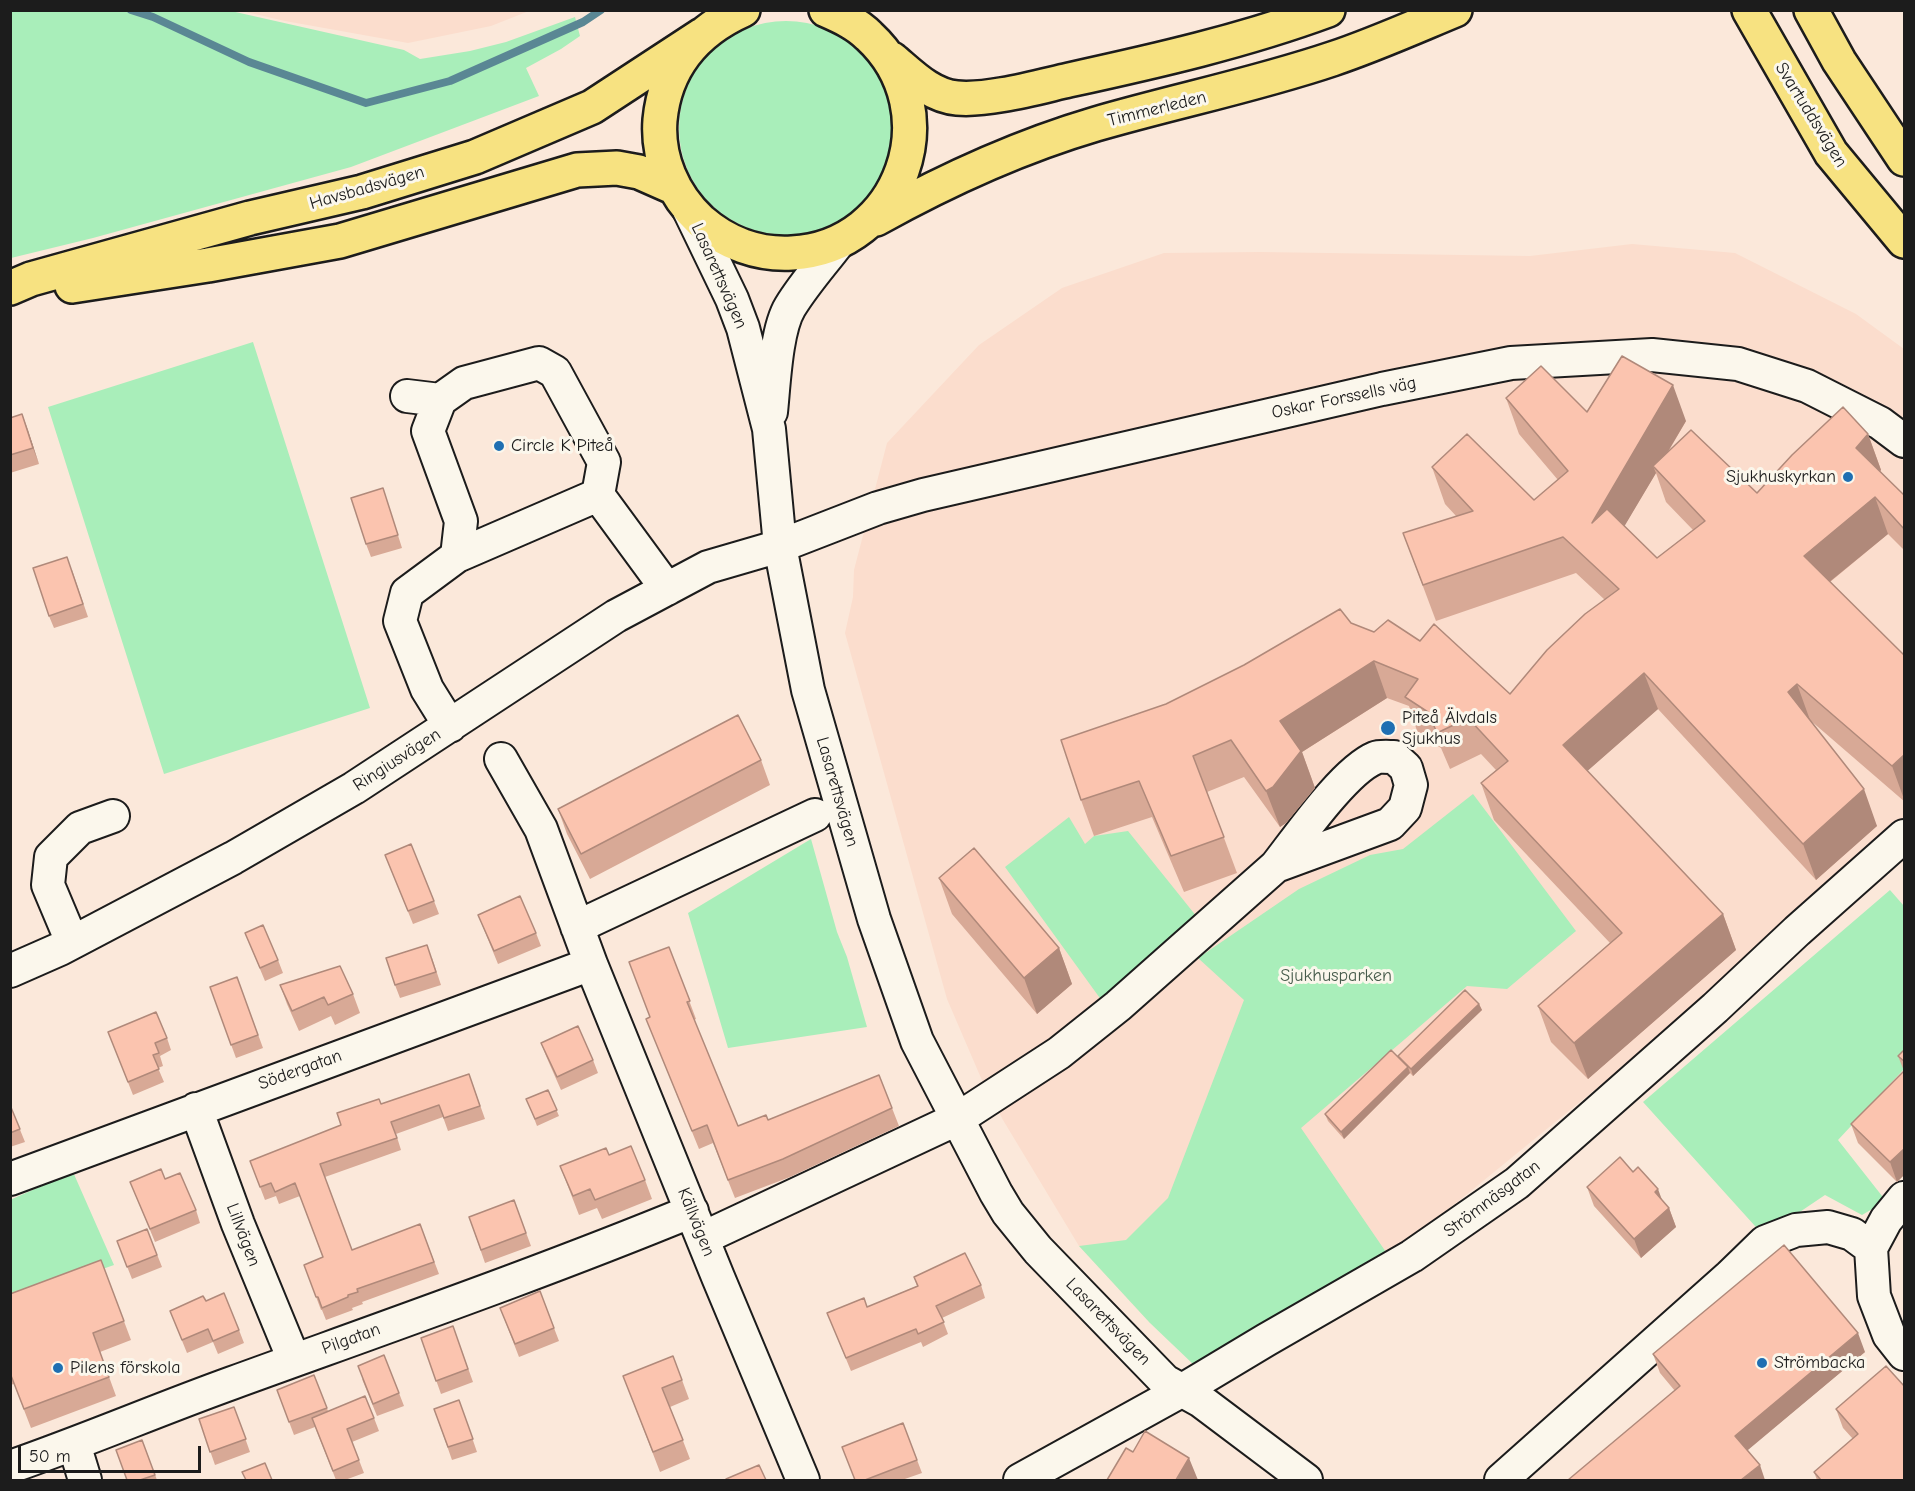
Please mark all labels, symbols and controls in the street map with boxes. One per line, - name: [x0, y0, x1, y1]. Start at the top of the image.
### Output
- street label: Svartuddsvägen: [1770, 59, 1852, 171]
- street label: Timmerleden: [1105, 86, 1209, 132]
- street label: Havsbadsvägen: [307, 161, 427, 215]
- street label: Lasarettsvägen: [686, 220, 752, 332]
- street label: Oskar Forssells väg: [1270, 372, 1418, 424]
- place label: Circle K Piteå: [511, 435, 614, 457]
- marker: Circle K Piteå: [492, 439, 506, 453]
- place label: Sjukhuskyrkan: [1726, 466, 1836, 488]
- marker: Sjukhuskyrkan: [1841, 470, 1855, 484]
- place label: Piteå Älvdals Sjukhus: [1402, 707, 1497, 750]
- marker: Piteå Älvdals Sjukhus: [1379, 719, 1397, 737]
- street label: Ringiusvägen: [349, 724, 445, 796]
- street label: Lasarettsvägen: [811, 735, 863, 849]
- park label: Sjukhusparken: [1280, 965, 1392, 987]
- street label: Södergatan: [255, 1045, 345, 1095]
- street label: Strömnäsgatan: [1439, 1156, 1545, 1242]
- street label: Källvägen: [672, 1184, 720, 1260]
- street label: Lillvägen: [221, 1200, 265, 1270]
- street label: Lasarettsvägen: [1061, 1274, 1155, 1370]
- street label: Pilgatan: [319, 1318, 383, 1360]
- place label: Strömbacka: [1774, 1352, 1865, 1374]
- marker: Strömbacka: [1755, 1356, 1769, 1370]
- place label: Pilens förskola: [70, 1357, 180, 1379]
- marker: Pilens förskola: [51, 1361, 65, 1375]
- scale bar: [21, 1434, 204, 1472]
- text: 50 m: [29, 1446, 71, 1467]

